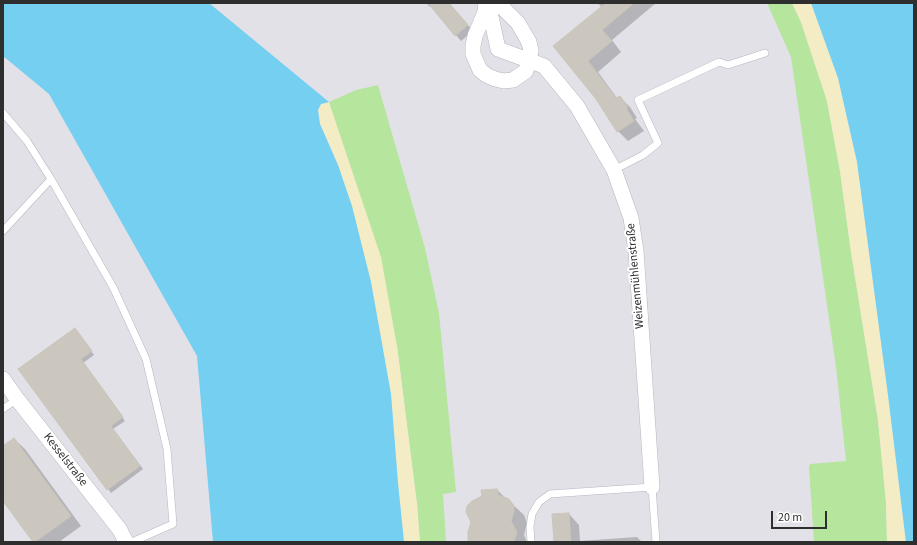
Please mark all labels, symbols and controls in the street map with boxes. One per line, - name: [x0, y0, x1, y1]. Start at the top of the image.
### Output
- street label: Weizenmühlenstraße: [624, 223, 648, 329]
- street label: Kesselstraße: [40, 431, 90, 489]
- scale bar: [773, 503, 829, 529]
- text: 20 m: [778, 509, 802, 526]

